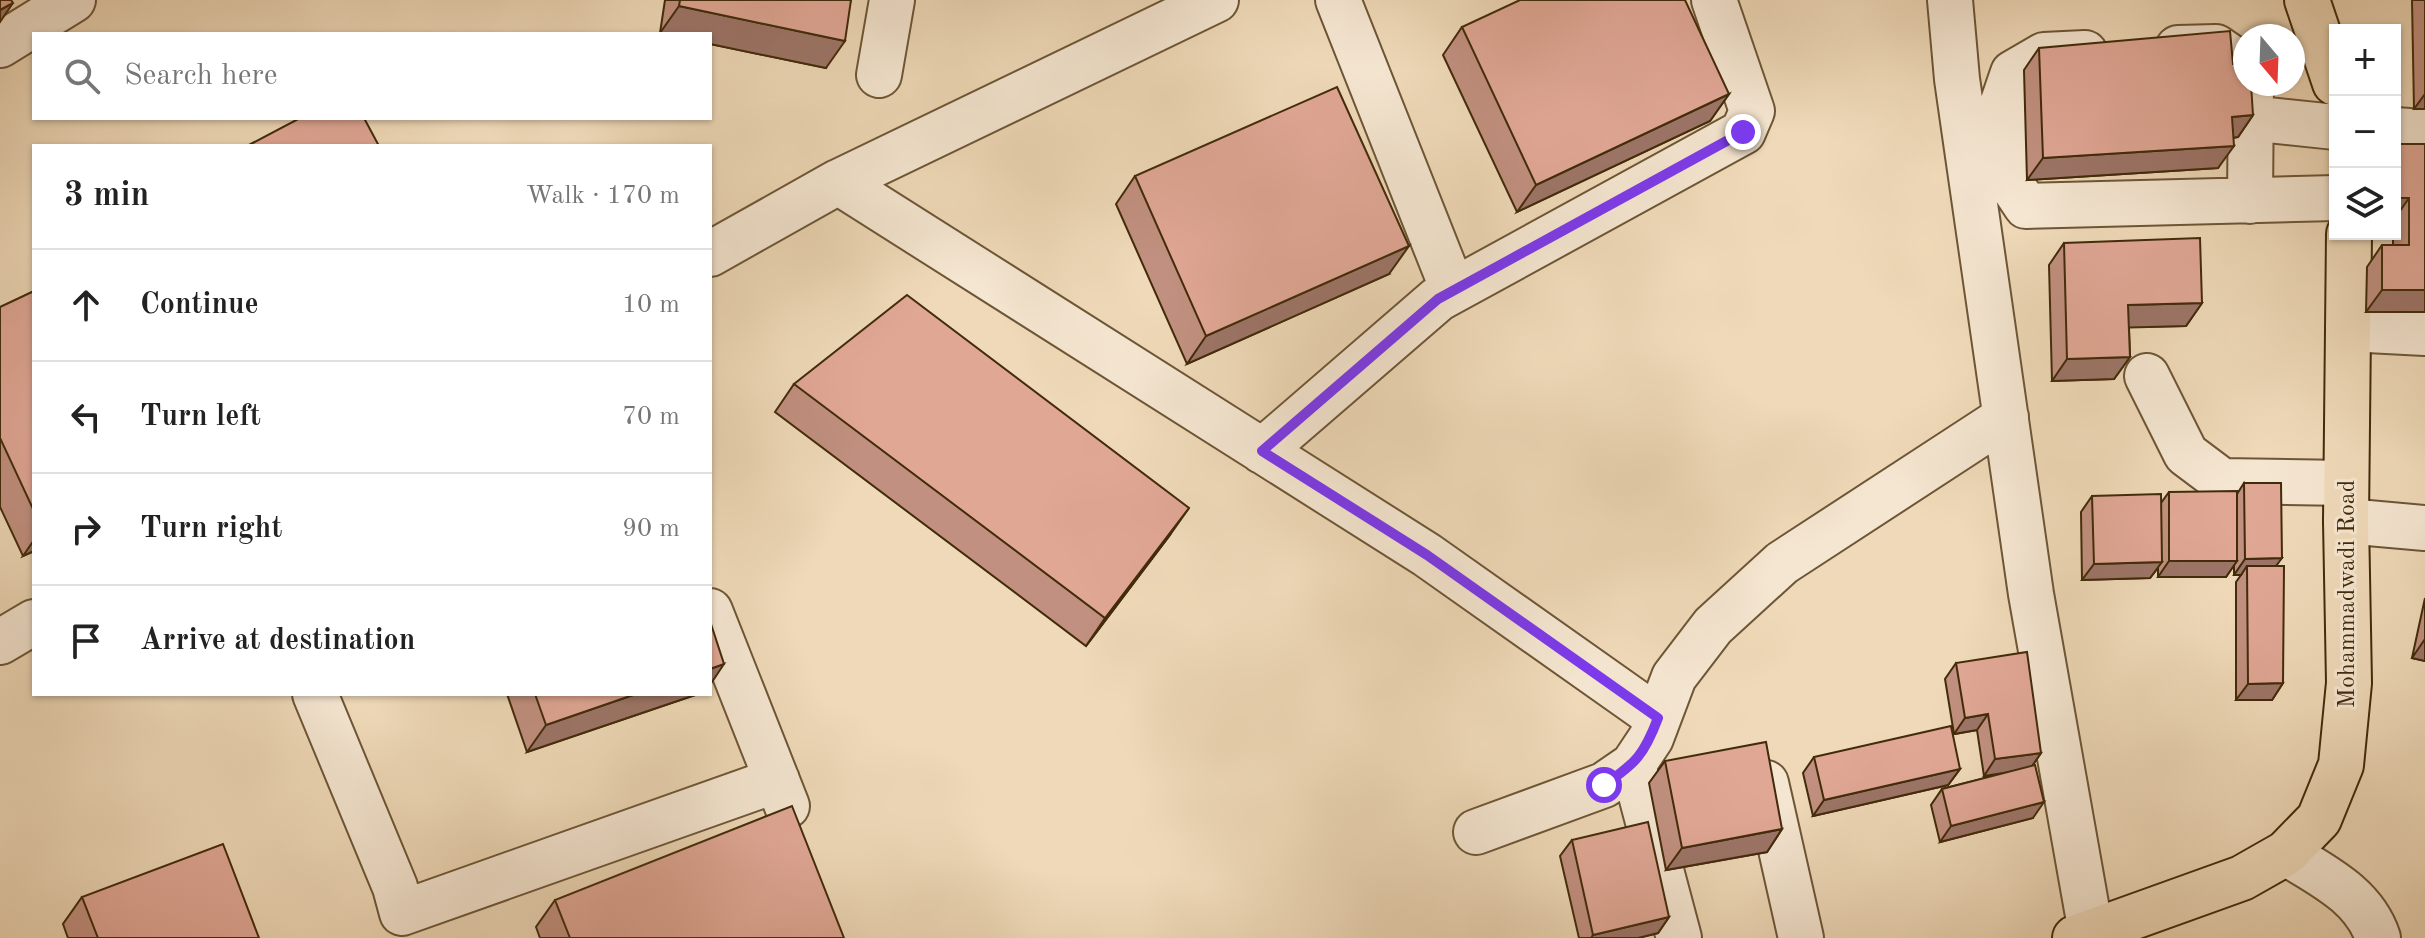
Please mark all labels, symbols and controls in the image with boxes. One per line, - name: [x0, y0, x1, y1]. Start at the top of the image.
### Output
- north arrow: [2233, 24, 2305, 96]
- map controls: [2329, 24, 2401, 240]
- button: +: [2329, 24, 2401, 96]
- search box: [32, 32, 712, 120]
- icon: search: [60, 54, 104, 98]
- text: Search here: [124, 61, 278, 91]
- button: −: [2329, 96, 2401, 168]
- route end: [1725, 114, 1761, 150]
- button: layers: [2329, 168, 2401, 240]
- text: 3 min: [64, 179, 149, 213]
- text: Walk · 170 m: [526, 183, 680, 209]
- icon: ahead: [64, 283, 108, 327]
- text: Continue: [140, 290, 259, 320]
- text: 10 m: [622, 292, 680, 318]
- icon: left: [64, 395, 108, 439]
- text: Turn left: [140, 402, 261, 432]
- text: 70 m: [622, 404, 680, 430]
- street label: Mohammadwadi Road: [2336, 480, 2360, 708]
- icon: right: [64, 507, 108, 551]
- text: Turn right: [140, 514, 282, 544]
- text: 90 m: [622, 516, 680, 542]
- icon: arrive: [64, 619, 108, 663]
- text: Arrive at destination: [140, 626, 415, 656]
- route start: [1586, 767, 1622, 803]

